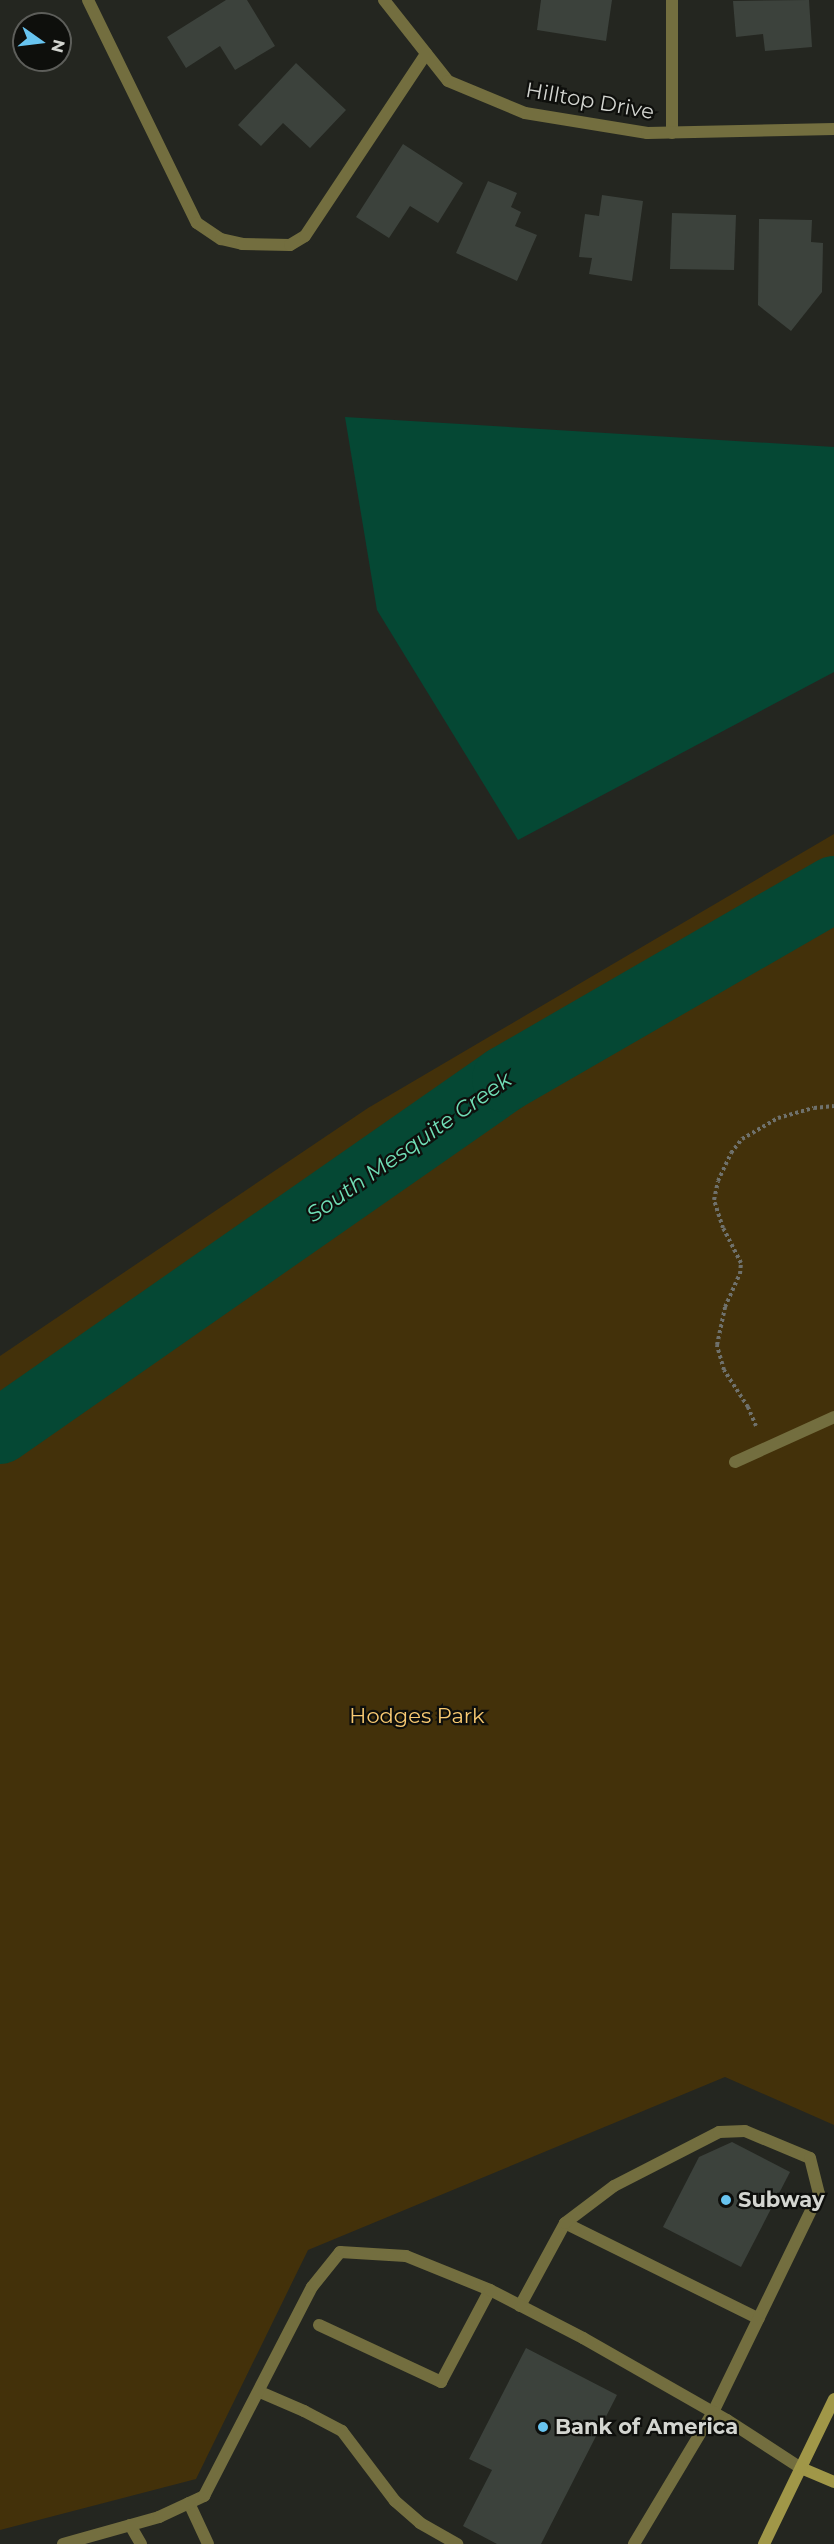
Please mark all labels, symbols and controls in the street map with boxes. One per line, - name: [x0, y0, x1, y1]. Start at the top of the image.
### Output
- north arrow: [12, 12, 72, 72]
- text: N: [47, 37, 69, 55]
- street label: Hilltop Drive: [524, 77, 656, 125]
- water label: South Mesquite Creek: [302, 1066, 516, 1228]
- park label: Hodges Park: [349, 1703, 485, 1729]
- place label: Subway: [738, 2187, 825, 2213]
- marker: Subway: [719, 2193, 733, 2207]
- place label: Bank of America: [555, 2414, 738, 2440]
- marker: Bank of America: [536, 2420, 550, 2434]

